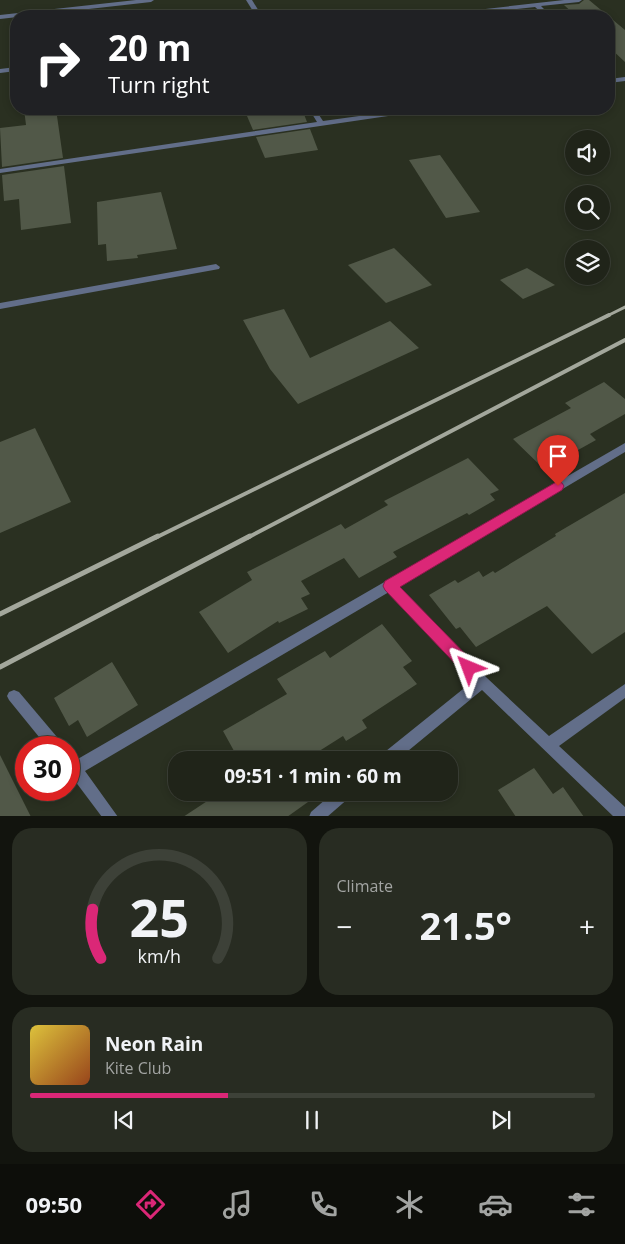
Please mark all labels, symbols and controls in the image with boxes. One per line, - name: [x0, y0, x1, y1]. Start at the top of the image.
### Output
- text: 20 m: [108, 24, 191, 71]
- icon: right: [25, 30, 90, 95]
- text: Turn right: [108, 69, 210, 99]
- map controls: [565, 130, 610, 285]
- button: sound: [565, 130, 610, 175]
- button: search: [565, 185, 610, 230]
- button: layers: [565, 240, 610, 285]
- pin: [537, 435, 579, 486]
- icon: arrive: [544, 442, 572, 470]
- position arrow: [442, 641, 494, 693]
- speed limit sign: 30: [15, 736, 80, 801]
- text: 09:51 · 1 min · 60 m: [224, 763, 402, 789]
- text: Climate: [337, 875, 393, 897]
- text: 25: [130, 881, 189, 952]
- text: 21.5°: [420, 899, 512, 951]
- text: −: [337, 907, 353, 945]
- text: +: [579, 907, 595, 945]
- text: km/h: [138, 944, 181, 968]
- text: Neon Rain: [105, 1031, 203, 1057]
- text: Kite Club: [105, 1057, 171, 1079]
- icon: previous: [110, 1106, 138, 1134]
- icon: pause: [298, 1106, 326, 1134]
- icon: next: [487, 1106, 515, 1134]
- icon: directions: [133, 1187, 168, 1222]
- icon: music: [220, 1187, 255, 1222]
- icon: phone: [306, 1187, 341, 1222]
- icon: climate: [392, 1187, 427, 1222]
- icon: car: [478, 1187, 513, 1222]
- icon: filters: [564, 1187, 599, 1222]
- text: 09:50: [26, 1189, 82, 1219]

